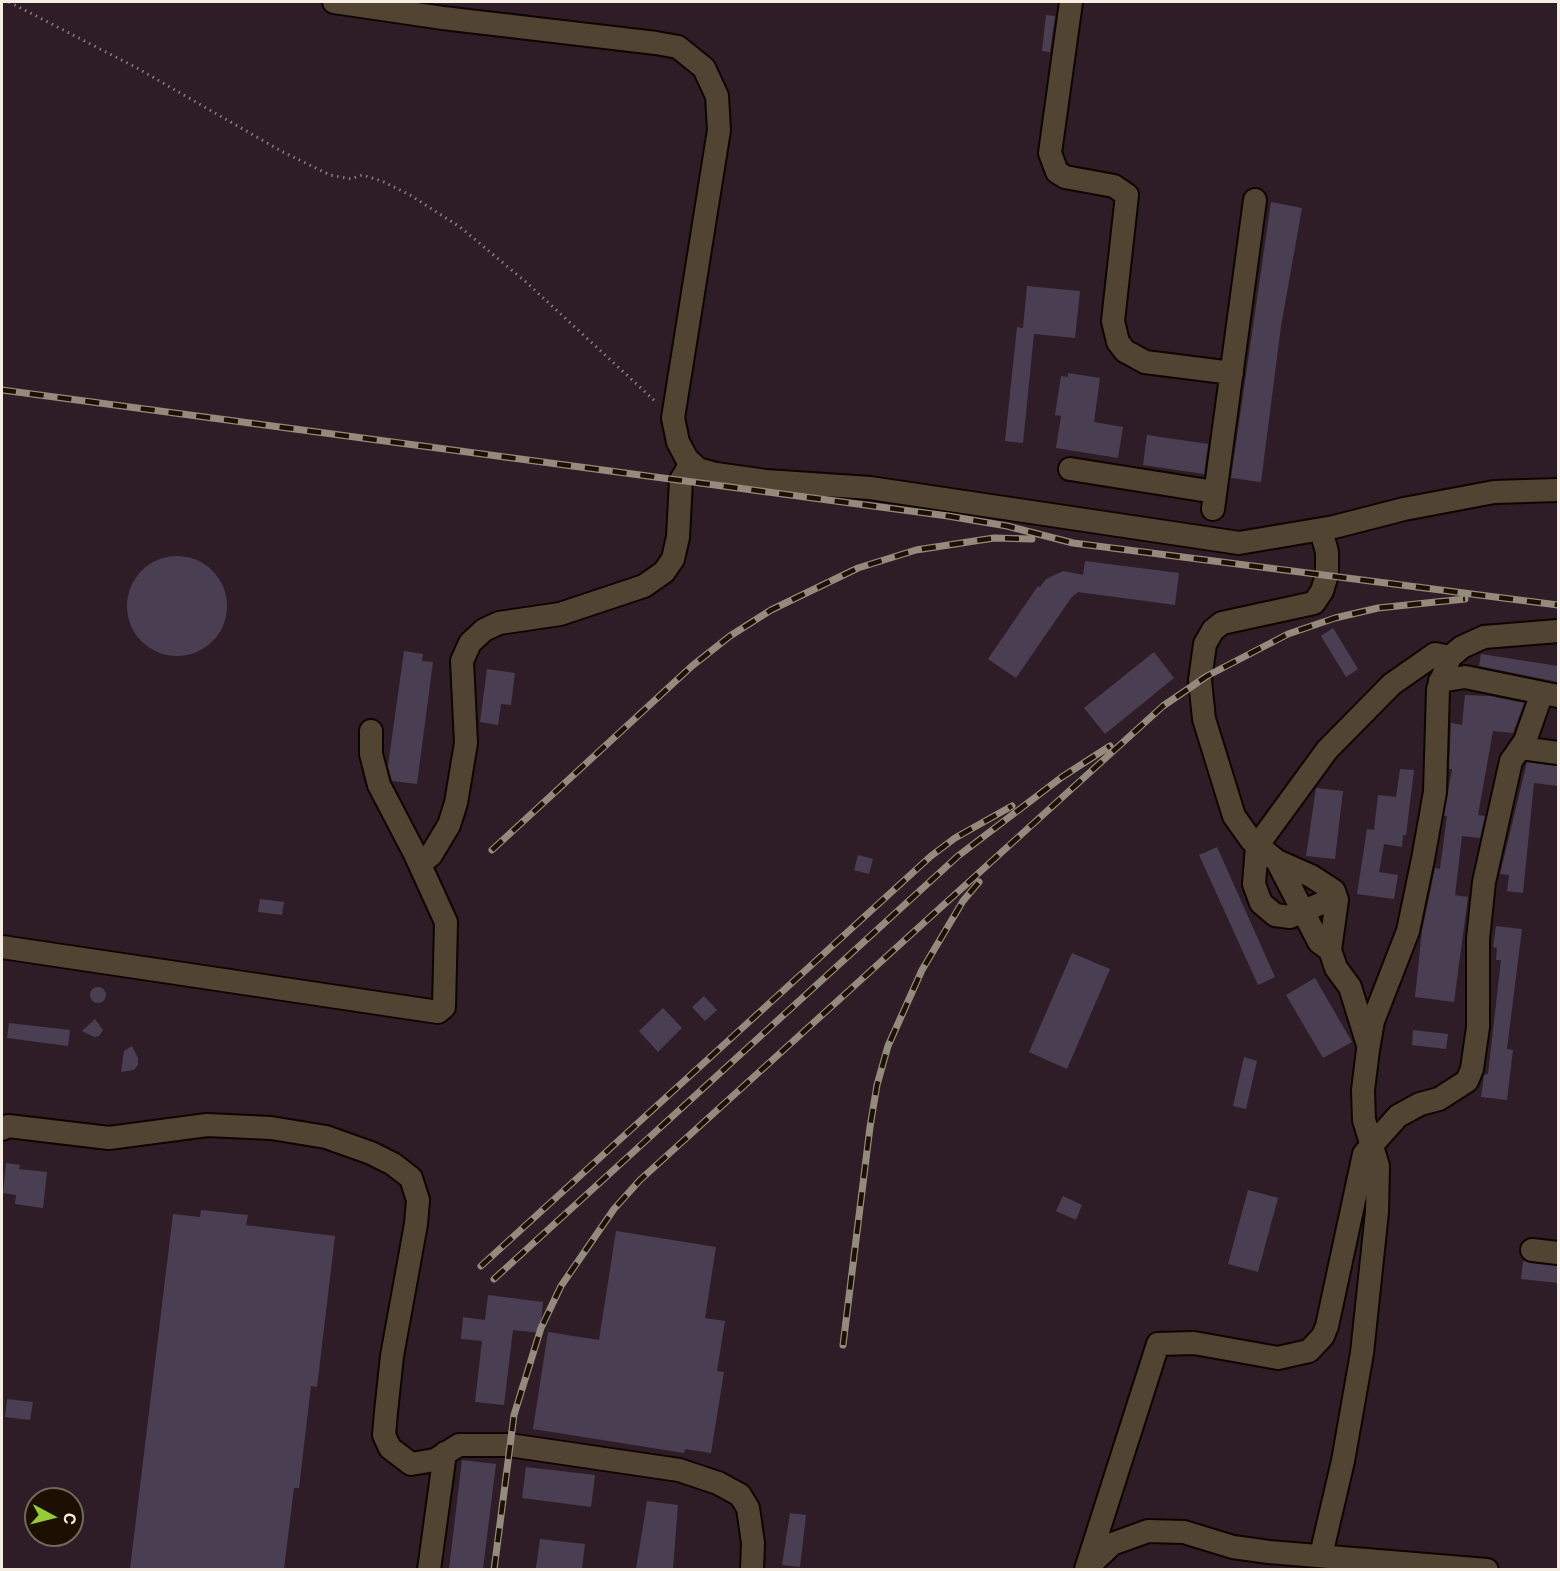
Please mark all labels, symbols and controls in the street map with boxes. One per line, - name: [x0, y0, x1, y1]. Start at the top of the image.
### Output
- north arrow: [24, 1487, 84, 1547]
- text: С: [59, 1512, 81, 1526]

